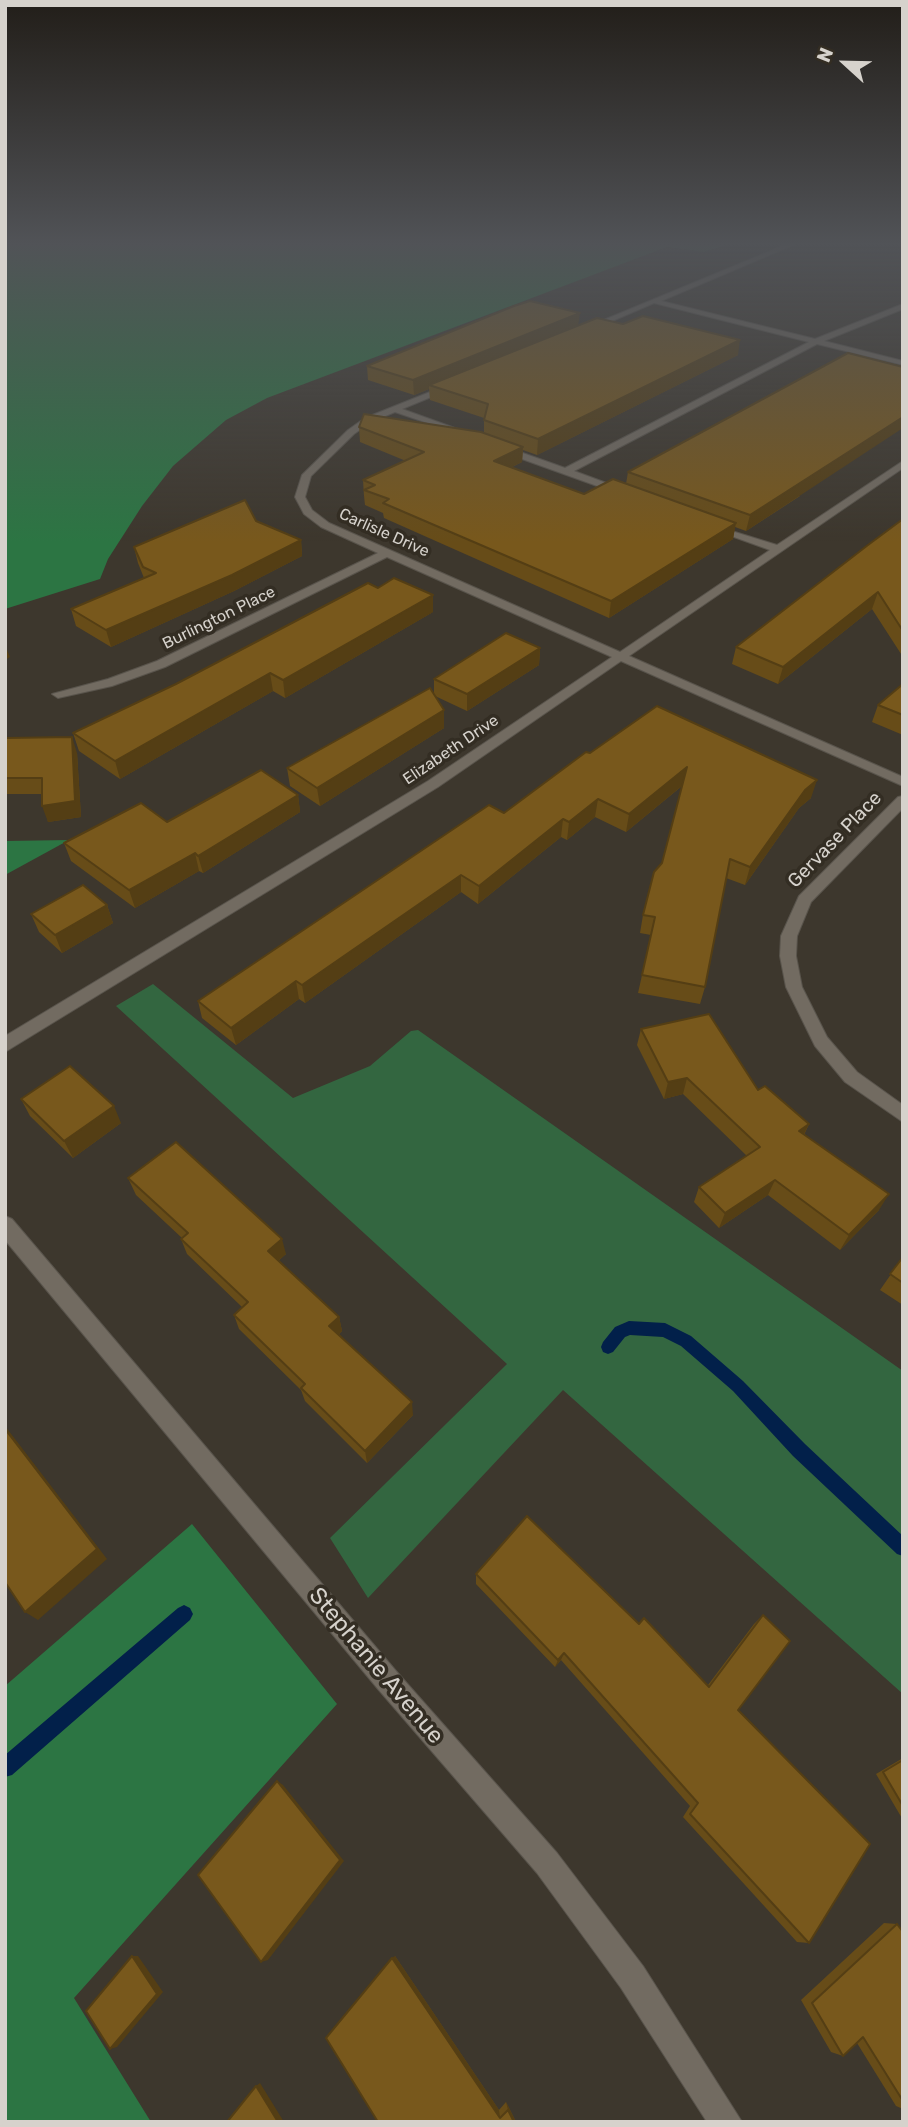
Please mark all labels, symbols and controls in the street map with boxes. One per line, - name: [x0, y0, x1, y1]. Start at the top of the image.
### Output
- north arrow: [810, 28, 880, 98]
- text: N: [812, 44, 838, 66]
- street label: Carlisle Drive: [336, 505, 432, 561]
- street label: Burlington Place: [159, 582, 279, 654]
- street label: Elizabeth Drive: [400, 711, 502, 789]
- street label: Gervase Place: [783, 787, 887, 893]
- street label: Stephanie Avenue: [303, 1582, 449, 1750]

